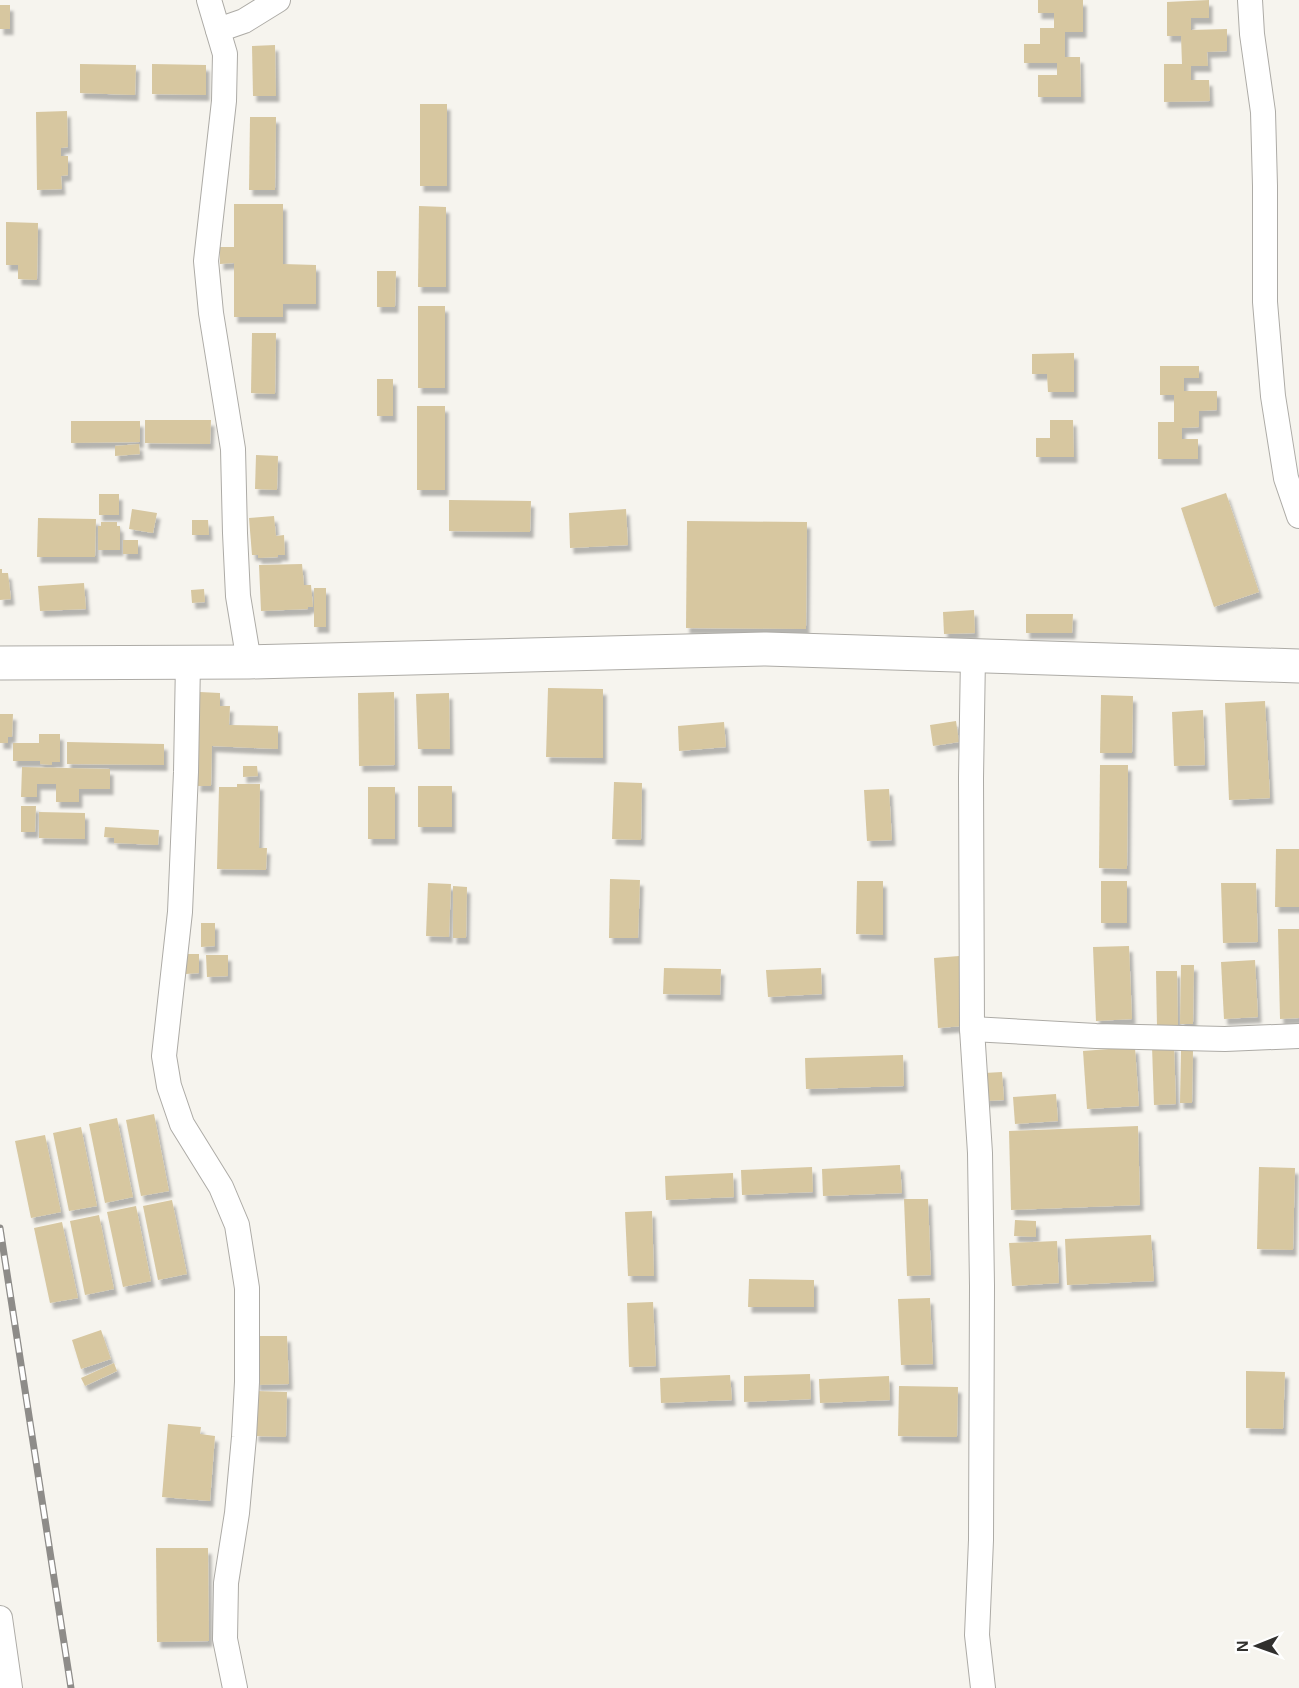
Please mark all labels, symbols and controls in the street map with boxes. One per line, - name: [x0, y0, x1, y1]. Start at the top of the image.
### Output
- north arrow: [1227, 1616, 1287, 1676]
- text: N: [1234, 1640, 1251, 1652]

